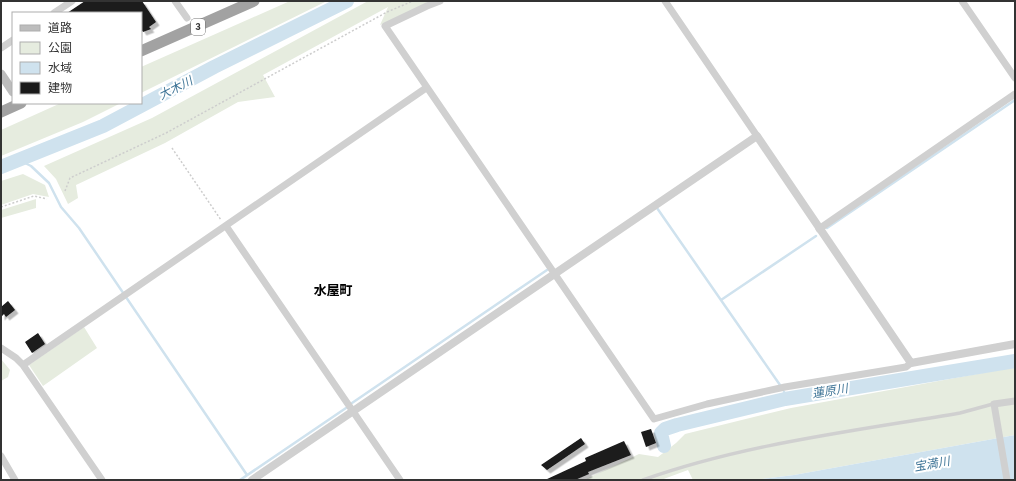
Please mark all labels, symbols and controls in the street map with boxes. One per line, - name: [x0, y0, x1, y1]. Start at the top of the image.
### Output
- legend: [12, 12, 142, 104]
- road number: 3: [191, 19, 205, 35]
- text: 道路: [48, 21, 72, 37]
- text: 公園: [48, 41, 72, 57]
- text: 水域: [48, 61, 72, 77]
- water label: 大木川: [156, 73, 197, 104]
- text: 建物: [48, 81, 72, 97]
- district label: 水屋町: [313, 284, 353, 300]
- water label: 蓮原川: [811, 381, 851, 403]
- water label: 宝満川: [913, 454, 953, 476]

